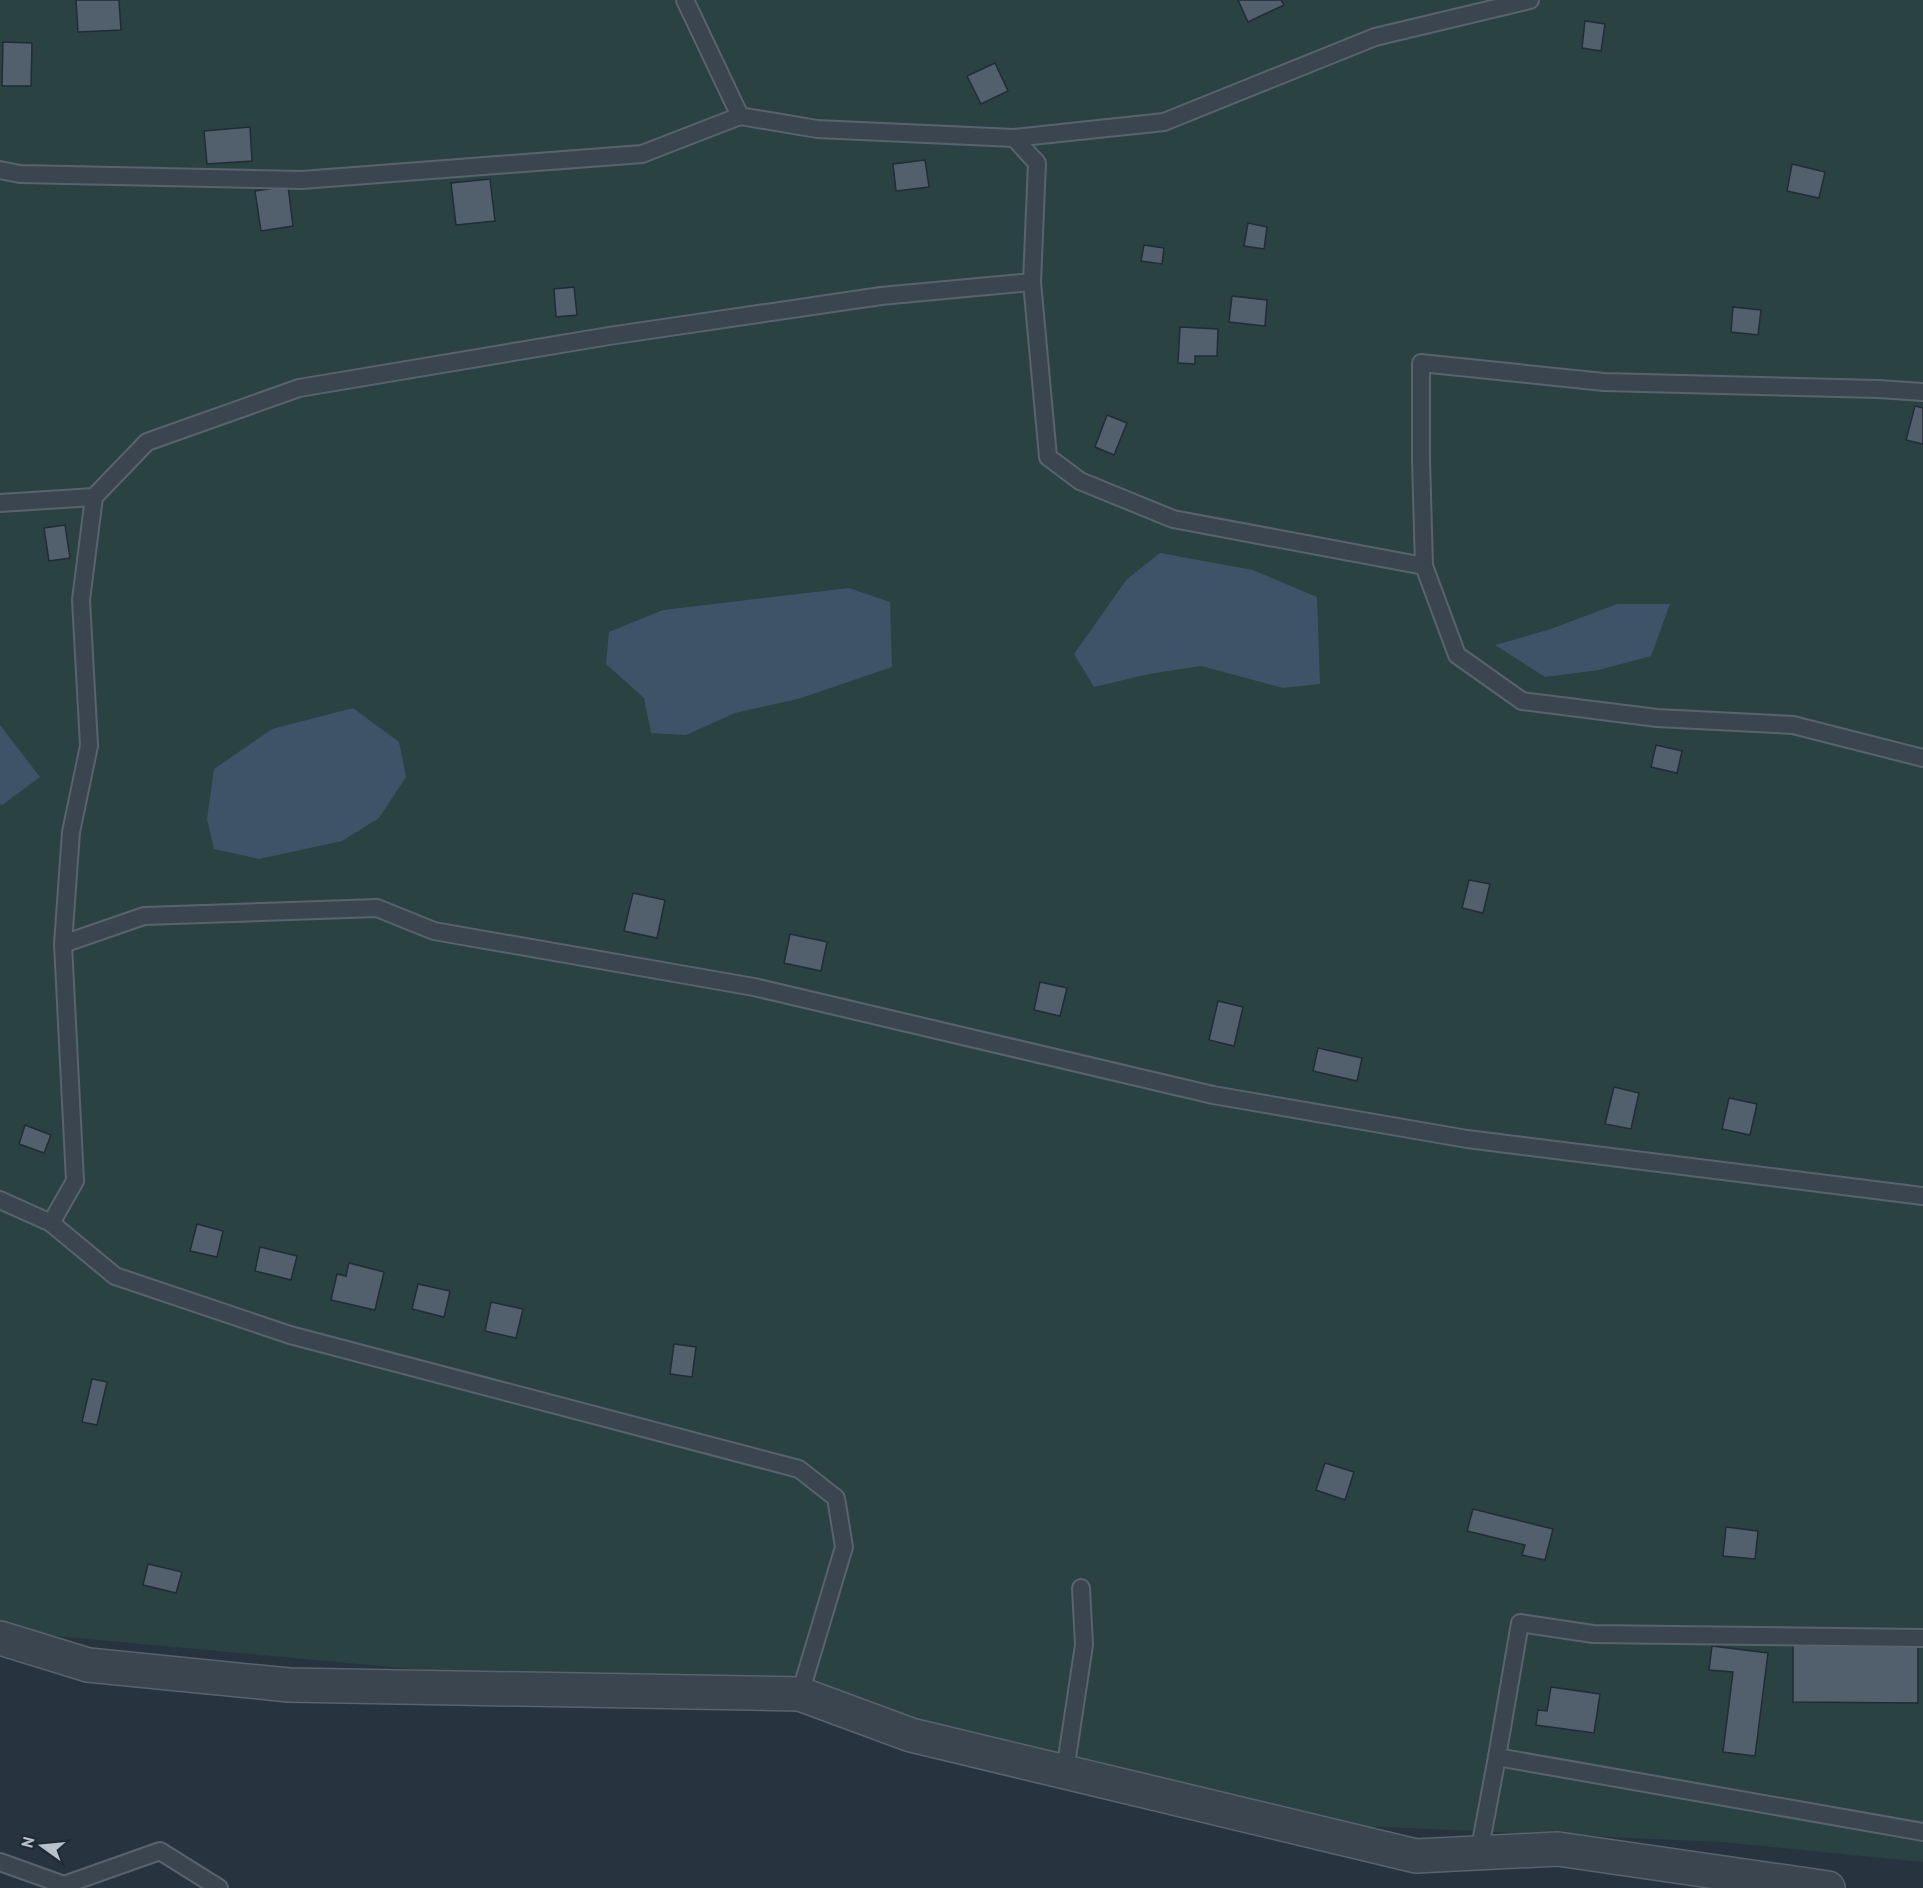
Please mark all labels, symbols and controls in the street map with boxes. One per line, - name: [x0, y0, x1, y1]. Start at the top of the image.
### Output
- north arrow: [12, 1816, 72, 1876]
- text: N: [16, 1834, 39, 1850]

